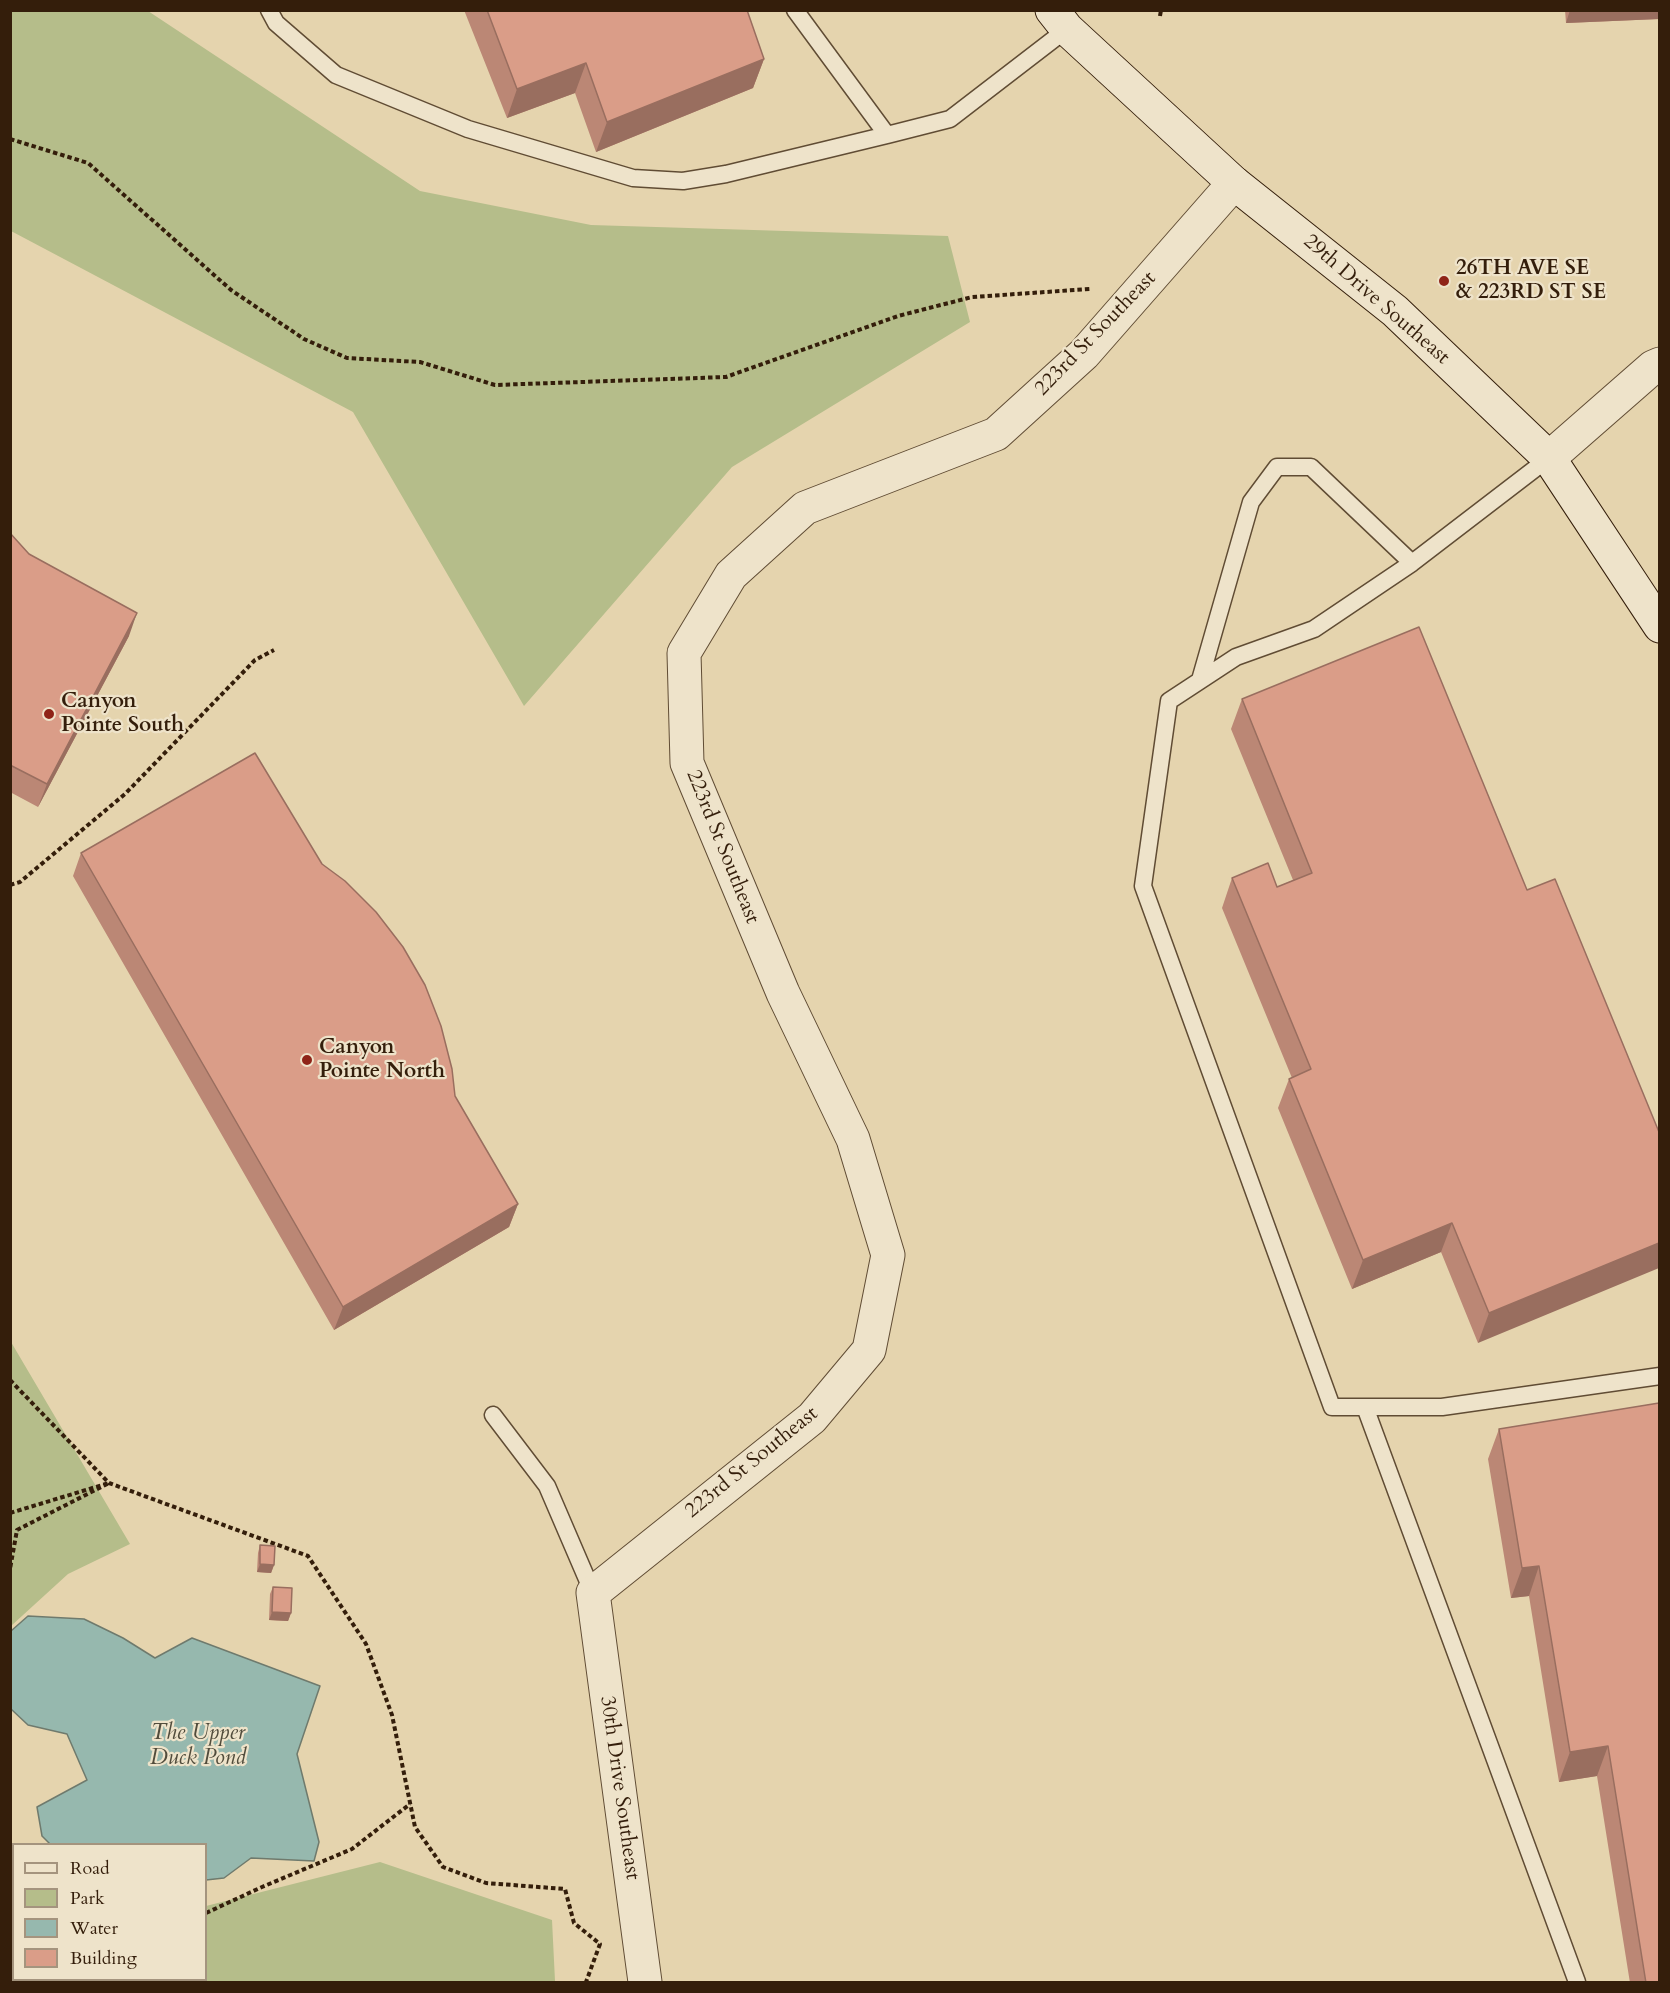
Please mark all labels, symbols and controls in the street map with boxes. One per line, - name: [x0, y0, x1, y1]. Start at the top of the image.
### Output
- street label: 29th Drive Southeast: [1298, 230, 1454, 370]
- place label: 26TH AVE SE & 223RD ST SE: [1456, 256, 1606, 306]
- street label: 223rd St Southeast: [1030, 266, 1162, 402]
- marker: 26TH AVE SE & 223RD ST SE: [1437, 274, 1451, 288]
- place label: Canyon Pointe South: [61, 689, 184, 739]
- marker: Canyon Pointe South: [42, 707, 56, 721]
- street label: 223rd St Southeast: [680, 767, 764, 927]
- place label: Canyon Pointe North: [319, 1035, 445, 1085]
- marker: Canyon Pointe North: [300, 1053, 314, 1067]
- street label: 223rd St Southeast: [681, 1402, 823, 1524]
- street label: 30th Drive Southeast: [594, 1694, 644, 1882]
- water label: The Upper Duck Pond: [150, 1721, 246, 1772]
- legend: [12, 1843, 207, 1981]
- text: Road: [70, 1856, 110, 1881]
- text: Park: [70, 1886, 105, 1911]
- text: Water: [70, 1916, 118, 1941]
- text: Building: [70, 1946, 137, 1971]

